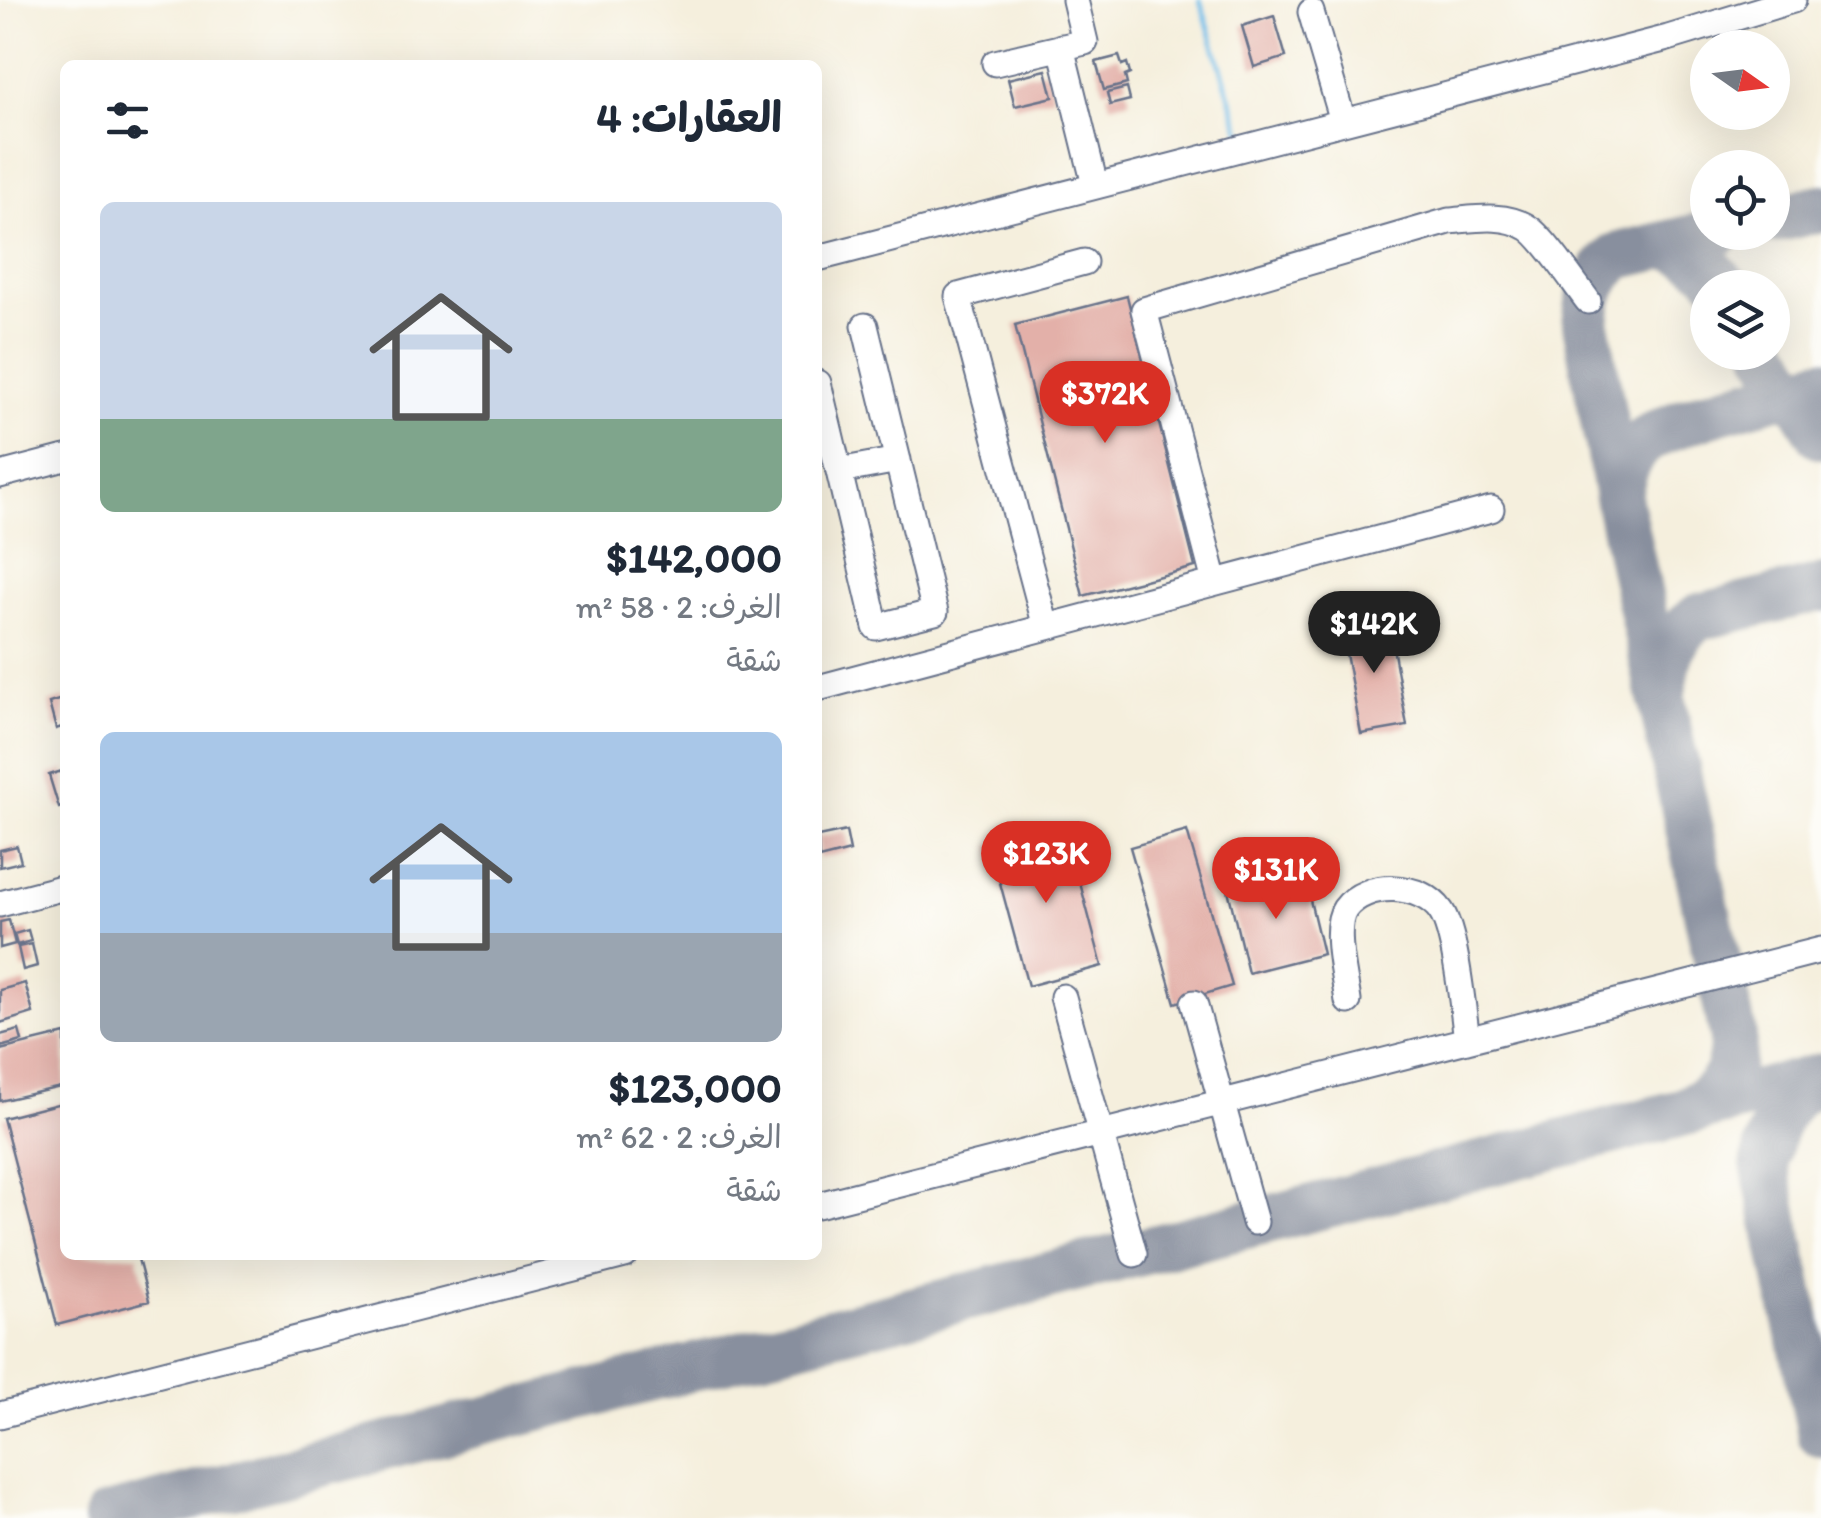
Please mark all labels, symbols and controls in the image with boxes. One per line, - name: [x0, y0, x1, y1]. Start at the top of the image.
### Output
- north arrow: [1690, 30, 1790, 130]
- map controls: [1690, 30, 1790, 370]
- text: العقارات: 4: [596, 92, 782, 143]
- icon: filters: [100, 93, 155, 148]
- button: locate: [1690, 150, 1790, 250]
- icon: home: [351, 267, 531, 447]
- button: layers: [1690, 270, 1790, 370]
- pin: $372K: [1035, 361, 1175, 446]
- text: $372K: [1062, 374, 1148, 412]
- text: $142,000: [606, 532, 782, 583]
- text: الغرف: 2 · 58 m²: [576, 588, 782, 626]
- pin: $142K: [1304, 591, 1444, 676]
- text: $142K: [1330, 604, 1418, 642]
- text: شقة: [726, 641, 782, 679]
- icon: home: [351, 797, 531, 977]
- pin: $123K: [976, 821, 1116, 906]
- text: $123K: [1003, 834, 1089, 872]
- pin: $131K: [1206, 837, 1346, 922]
- text: $131K: [1234, 850, 1318, 888]
- text: $123,000: [609, 1062, 782, 1113]
- text: الغرف: 2 · 62 m²: [576, 1118, 782, 1156]
- text: شقة: [726, 1171, 782, 1209]

